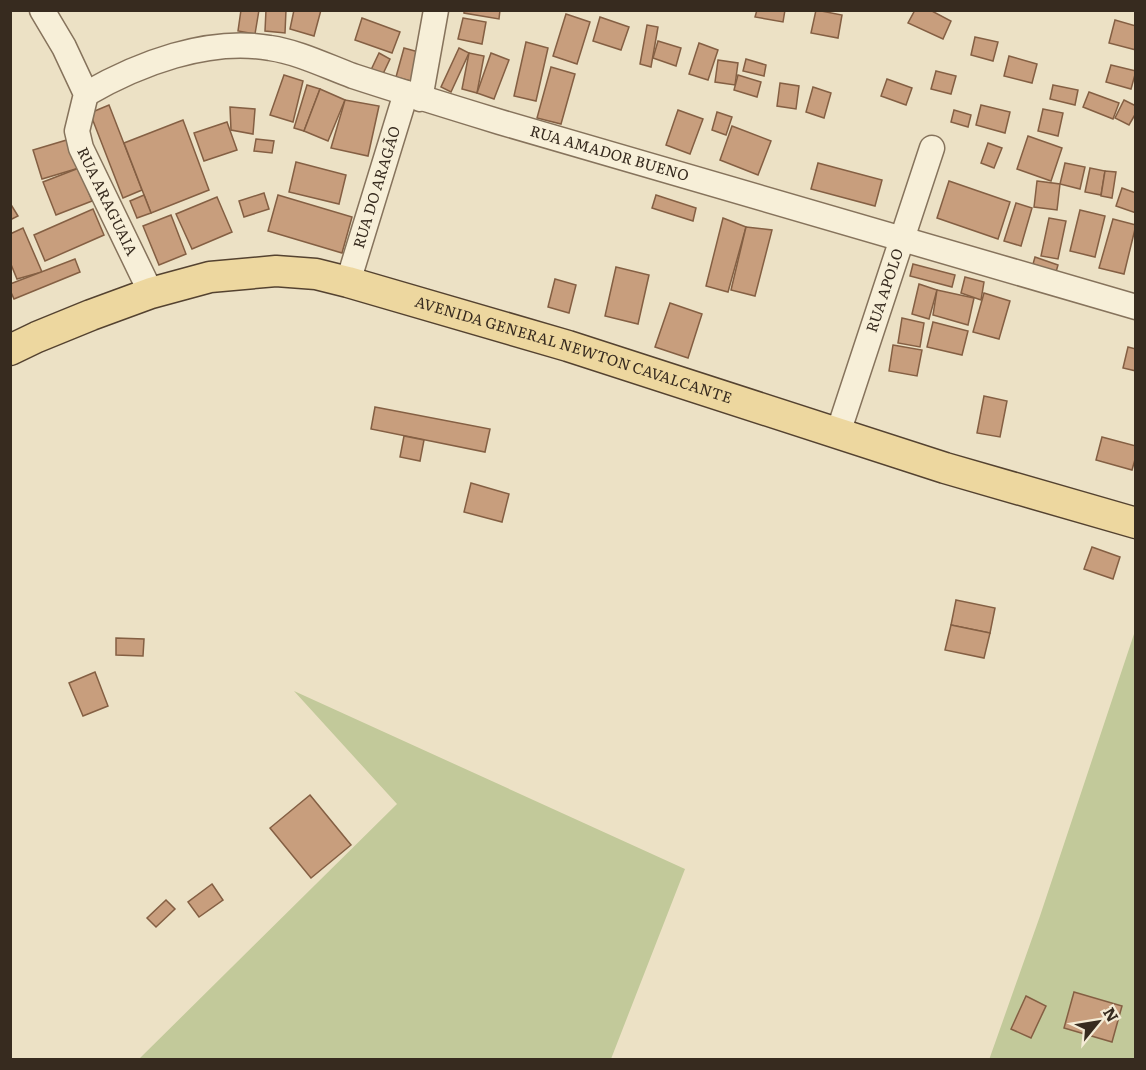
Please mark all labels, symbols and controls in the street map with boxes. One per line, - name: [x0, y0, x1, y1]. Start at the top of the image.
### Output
- street label: RUA AMADOR BUENO: [528, 118, 692, 186]
- street label: RUA DO ARAGÃO: [346, 123, 405, 251]
- street label: RUA ARAGUAIA: [72, 143, 144, 259]
- street label: RUA APOLO: [859, 245, 908, 335]
- street label: AVENIDA GENERAL NEWTON CAVALCANTE: [412, 289, 735, 408]
- north arrow: [1068, 992, 1128, 1052]
- text: N: [1098, 1002, 1126, 1026]

